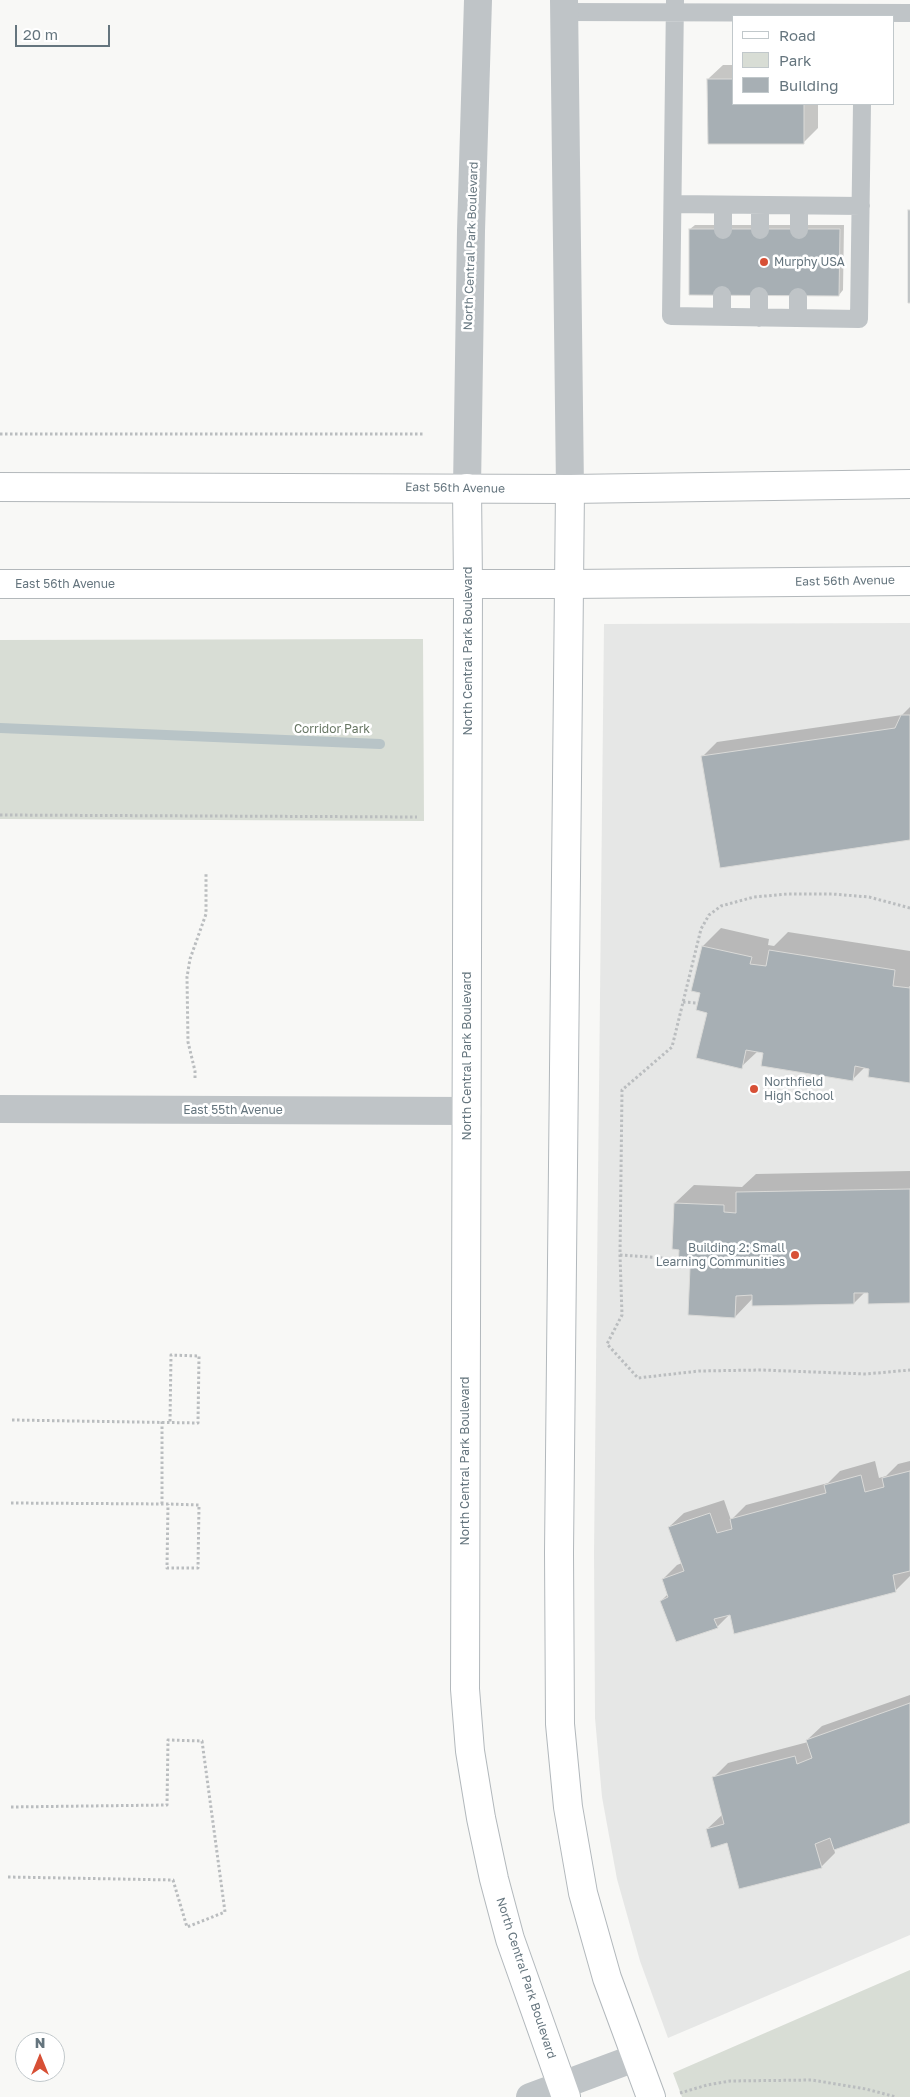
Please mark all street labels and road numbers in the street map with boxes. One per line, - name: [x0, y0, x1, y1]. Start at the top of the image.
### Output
- street label: North Central Park Boulevard: [461, 161, 481, 331]
- street label: East 56th Avenue: [405, 480, 505, 496]
- street label: North Central Park Boulevard: [461, 567, 475, 735]
- street label: East 56th Avenue: [795, 573, 895, 589]
- street label: East 56th Avenue: [15, 577, 115, 591]
- street label: North Central Park Boulevard: [460, 972, 474, 1140]
- street label: East 55th Avenue: [183, 1103, 283, 1117]
- street label: North Central Park Boulevard: [458, 1377, 472, 1545]
- street label: North Central Park Boulevard: [493, 1896, 559, 2060]

